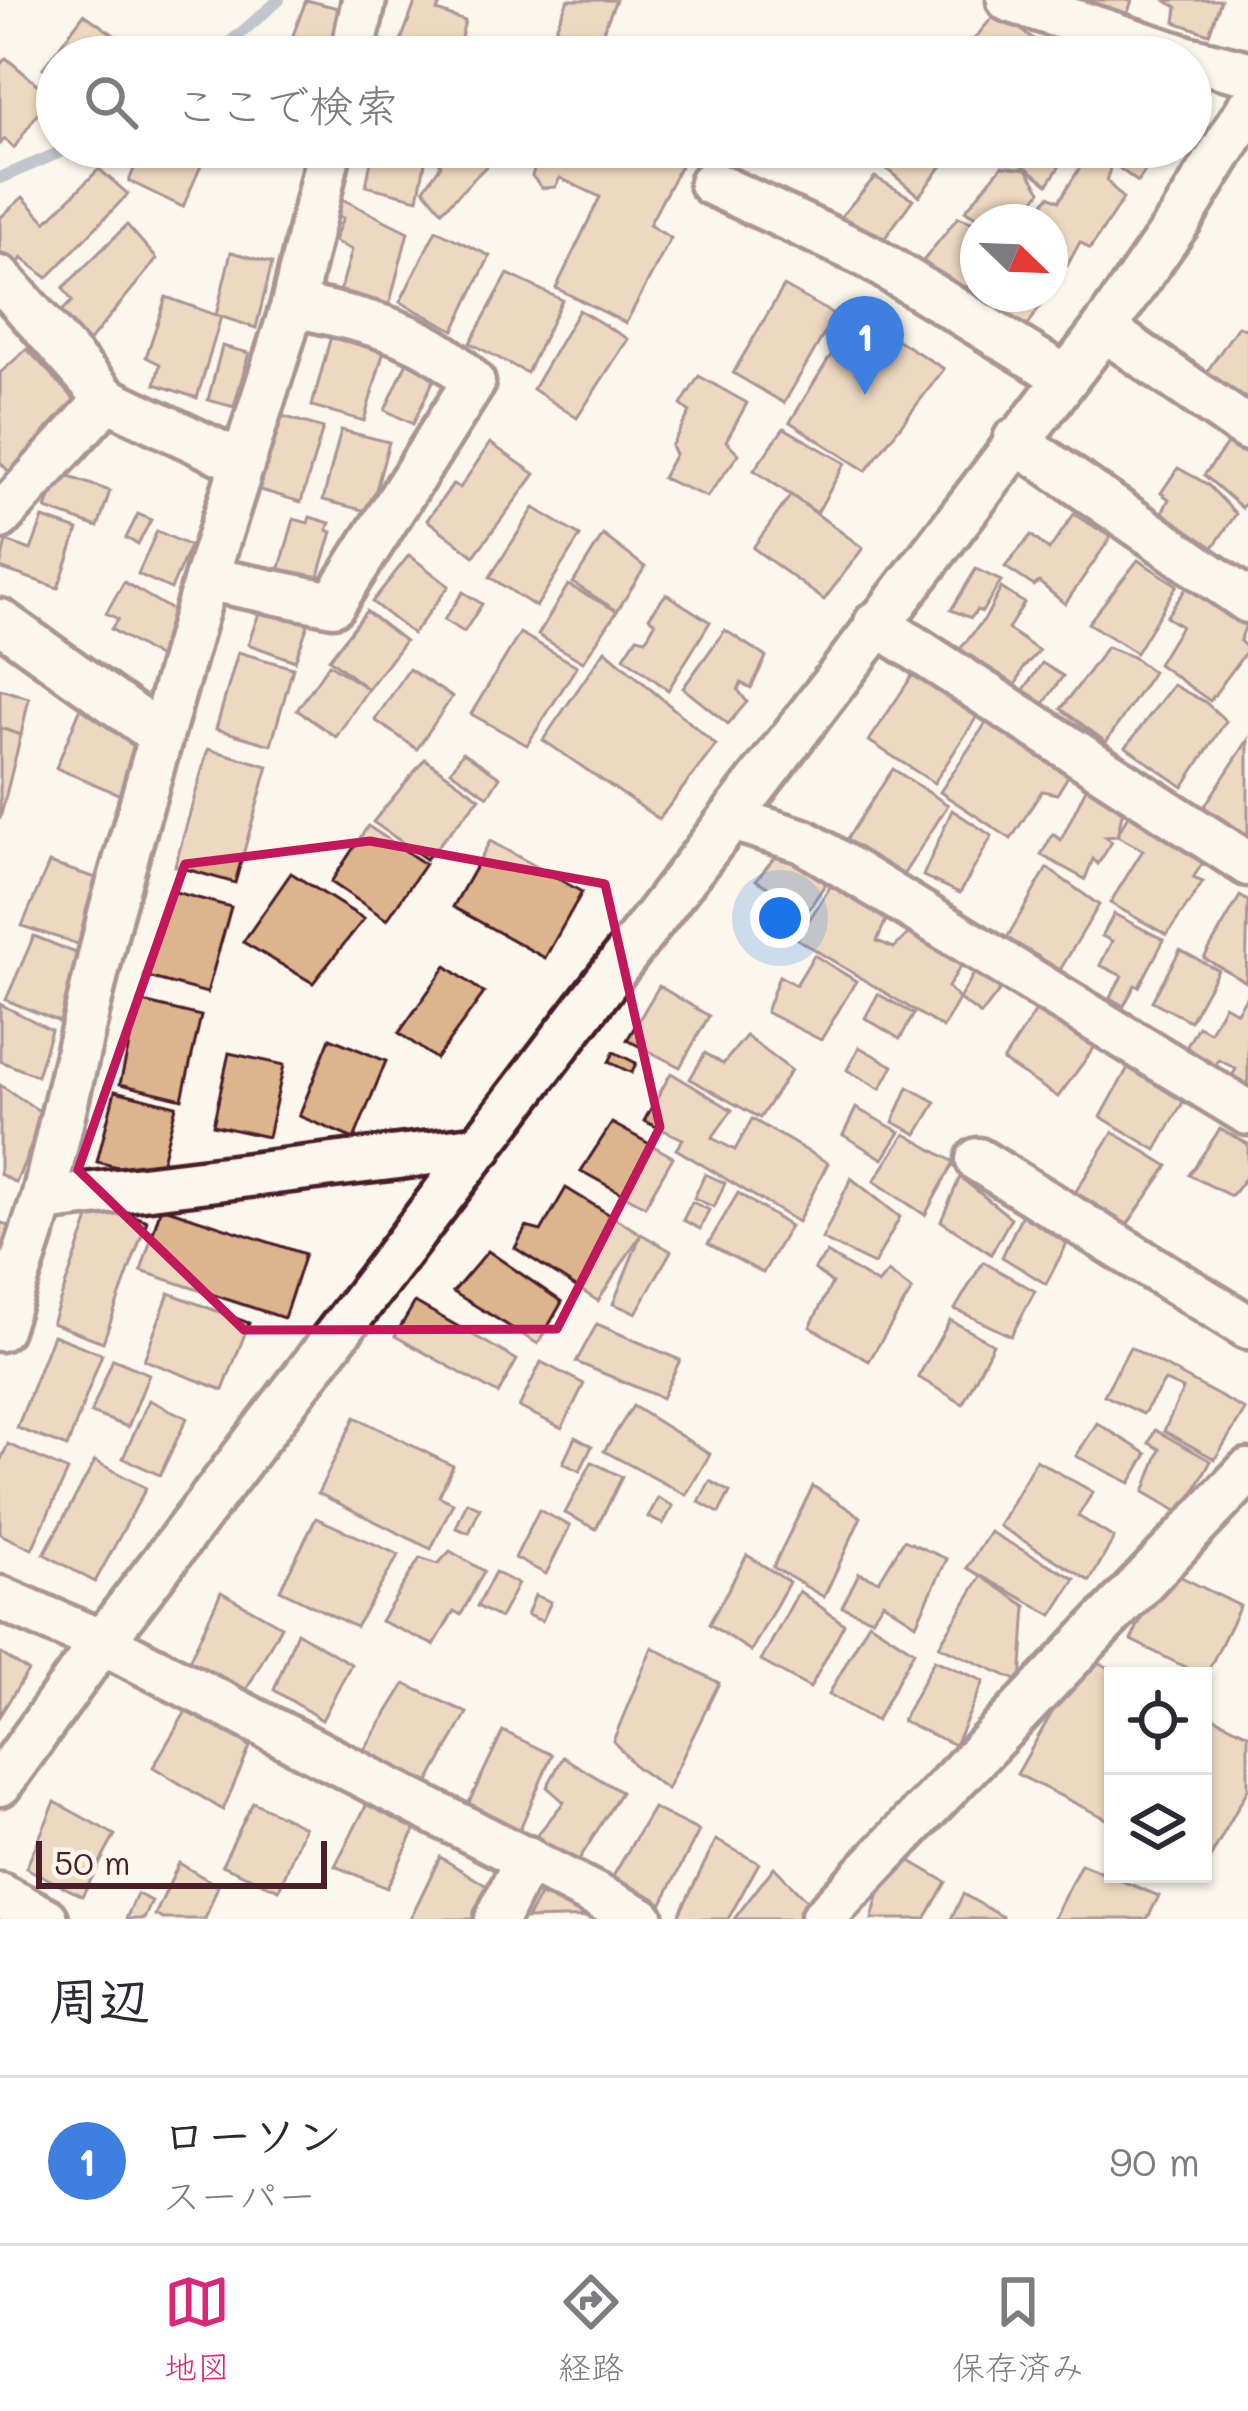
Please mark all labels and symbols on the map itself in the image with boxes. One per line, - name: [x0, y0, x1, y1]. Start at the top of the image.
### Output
- north arrow: [960, 204, 1068, 312]
- pin: 1: [826, 296, 904, 395]
- your location: [750, 888, 810, 948]
- scale bar: [36, 1835, 327, 1888]

